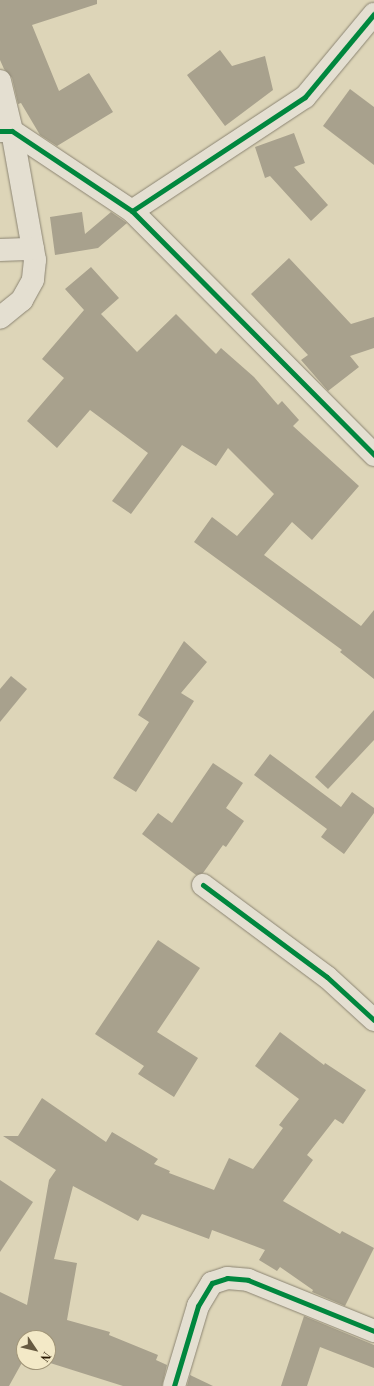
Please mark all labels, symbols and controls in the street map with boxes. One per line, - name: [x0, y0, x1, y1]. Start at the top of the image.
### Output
- north arrow: [16, 1330, 56, 1370]
- text: N: [37, 1349, 53, 1364]

